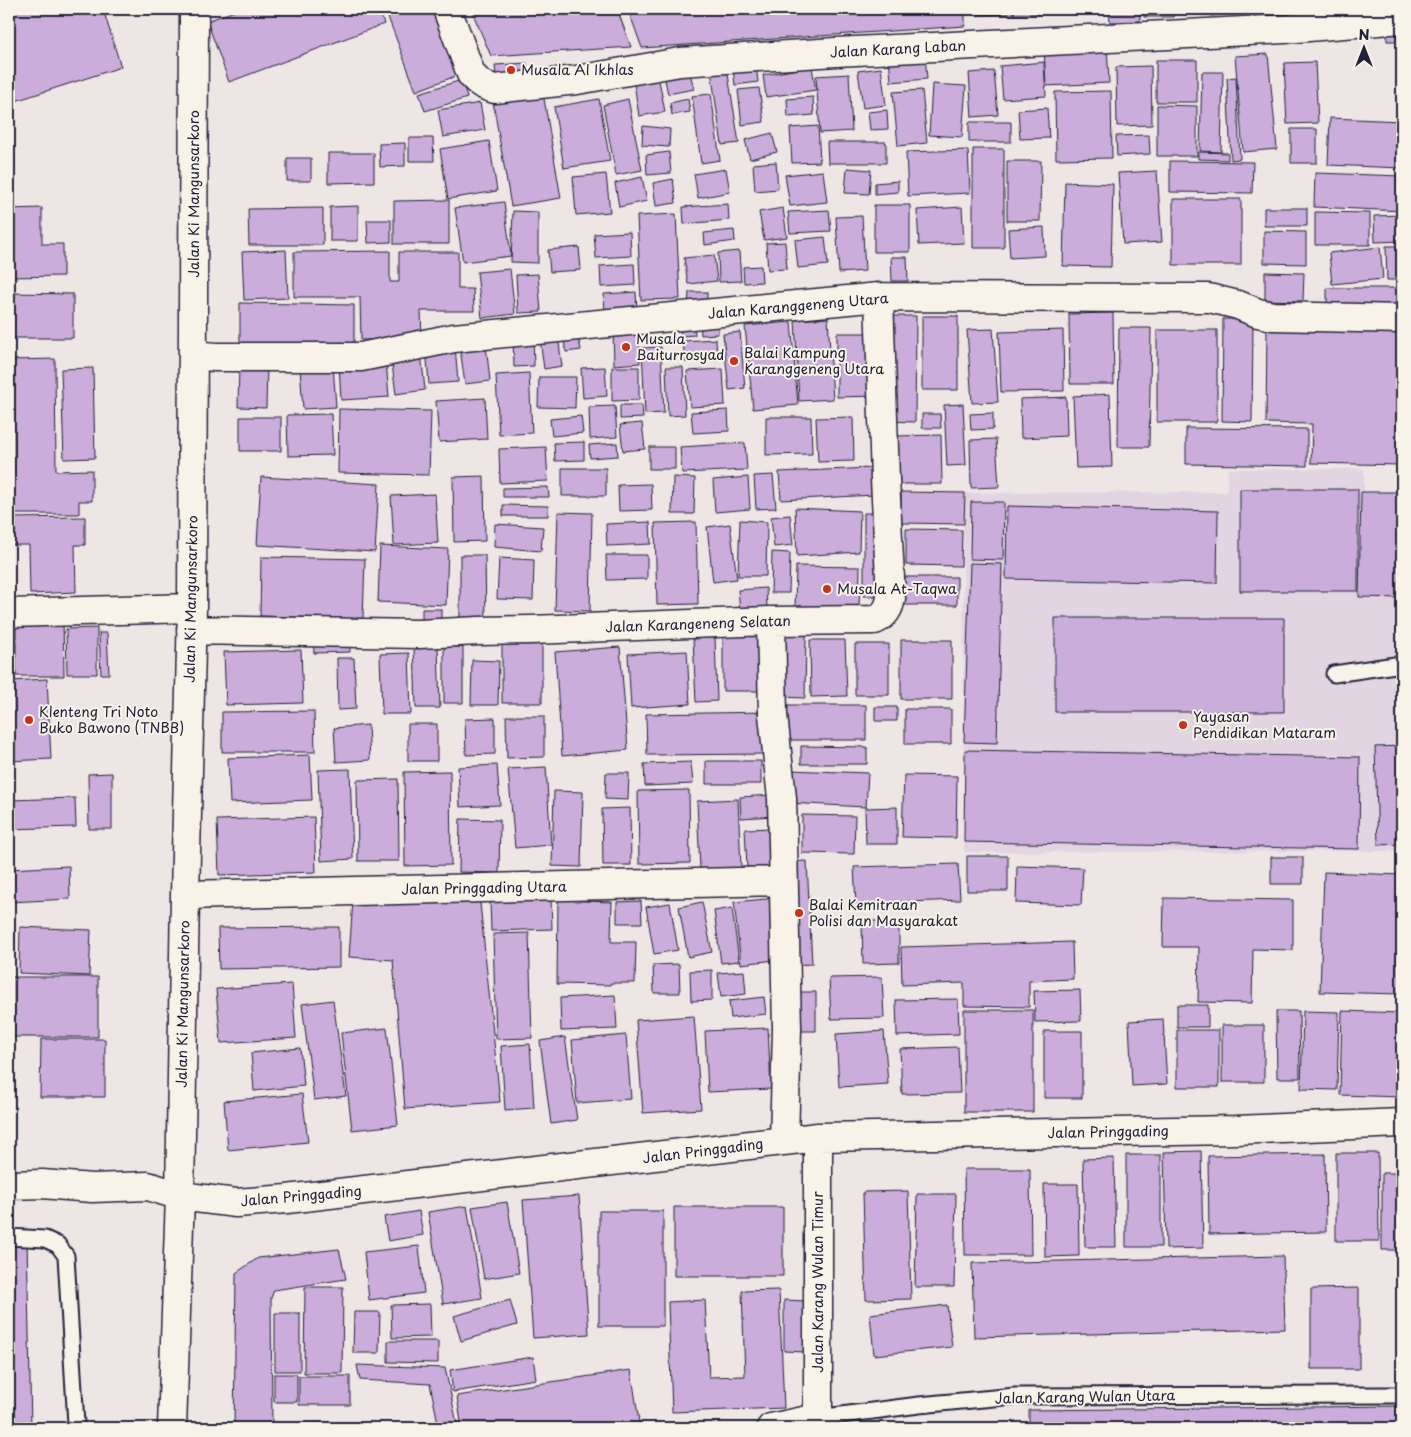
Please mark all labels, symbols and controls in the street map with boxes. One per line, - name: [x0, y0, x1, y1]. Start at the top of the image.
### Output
- north arrow: [1338, 22, 1388, 72]
- text: N: [1358, 24, 1370, 45]
- street label: Jalan Karang Laban: [829, 34, 967, 63]
- place label: Musala Al Ikhlas: [521, 59, 634, 80]
- marker: Musala Al Ikhlas: [505, 64, 517, 76]
- street label: Jalan Ki Mangunsarkoro: [183, 110, 204, 278]
- street label: Jalan Karanggeneng Utara: [707, 287, 889, 324]
- place label: Musala Baiturrosyad: [636, 328, 724, 365]
- marker: Musala Baiturrosyad: [620, 341, 632, 353]
- place label: Balai Kampung Karanggeneng Utara: [744, 342, 884, 379]
- marker: Balai Kampung Karanggeneng Utara: [728, 355, 740, 367]
- street label: Jalan Ki Mangunsarkoro: [179, 515, 202, 683]
- place label: Musala At-Taqwa: [837, 578, 957, 599]
- marker: Musala At-Taqwa: [821, 583, 833, 595]
- street label: Jalan Karangeneng Selatan: [605, 610, 791, 637]
- place label: Klenteng Tri Noto Buko Bawono (TNBB): [39, 701, 184, 738]
- place label: Yayasan Pendidikan Mataram: [1193, 706, 1336, 743]
- marker: Klenteng Tri Noto Buko Bawono (TNBB): [23, 714, 35, 726]
- marker: Yayasan Pendidikan Mataram: [1177, 719, 1189, 731]
- street label: Jalan Pringgading Utara: [401, 876, 567, 899]
- place label: Balai Kemitraan Polisi dan Masyarakat: [809, 894, 958, 931]
- marker: Balai Kemitraan Polisi dan Masyarakat: [793, 907, 805, 919]
- street label: Jalan Ki Mangunsarkoro: [171, 920, 194, 1088]
- street label: Jalan Pringgading: [1047, 1120, 1169, 1143]
- street label: Jalan Pringgading: [641, 1133, 764, 1168]
- street label: Jalan Pringgading: [240, 1180, 362, 1211]
- street label: Jalan Karang Wulan Timur: [807, 1191, 828, 1373]
- street label: Jalan Karang Wulan Utara: [995, 1384, 1176, 1409]

